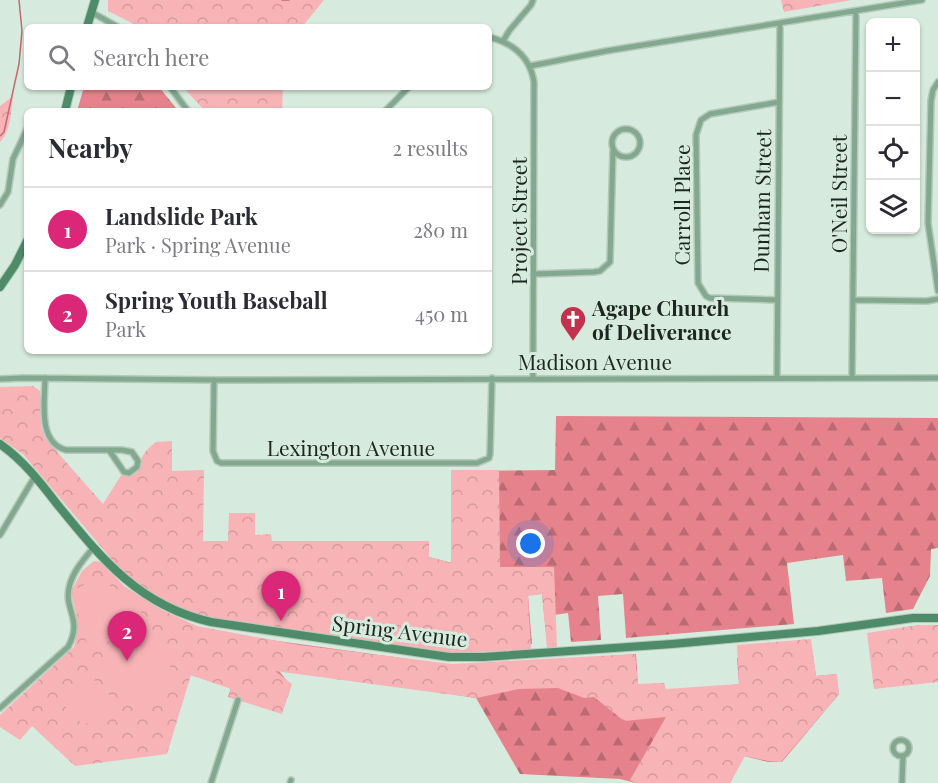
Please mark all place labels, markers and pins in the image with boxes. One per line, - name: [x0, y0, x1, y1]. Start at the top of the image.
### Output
- place label: Agape Church of Deliverance: [591, 293, 732, 345]
- church icon: Agape Church of Deliverance: [558, 304, 588, 342]
- pin: 1: [262, 572, 300, 621]
- pin: 2: [108, 612, 146, 661]

